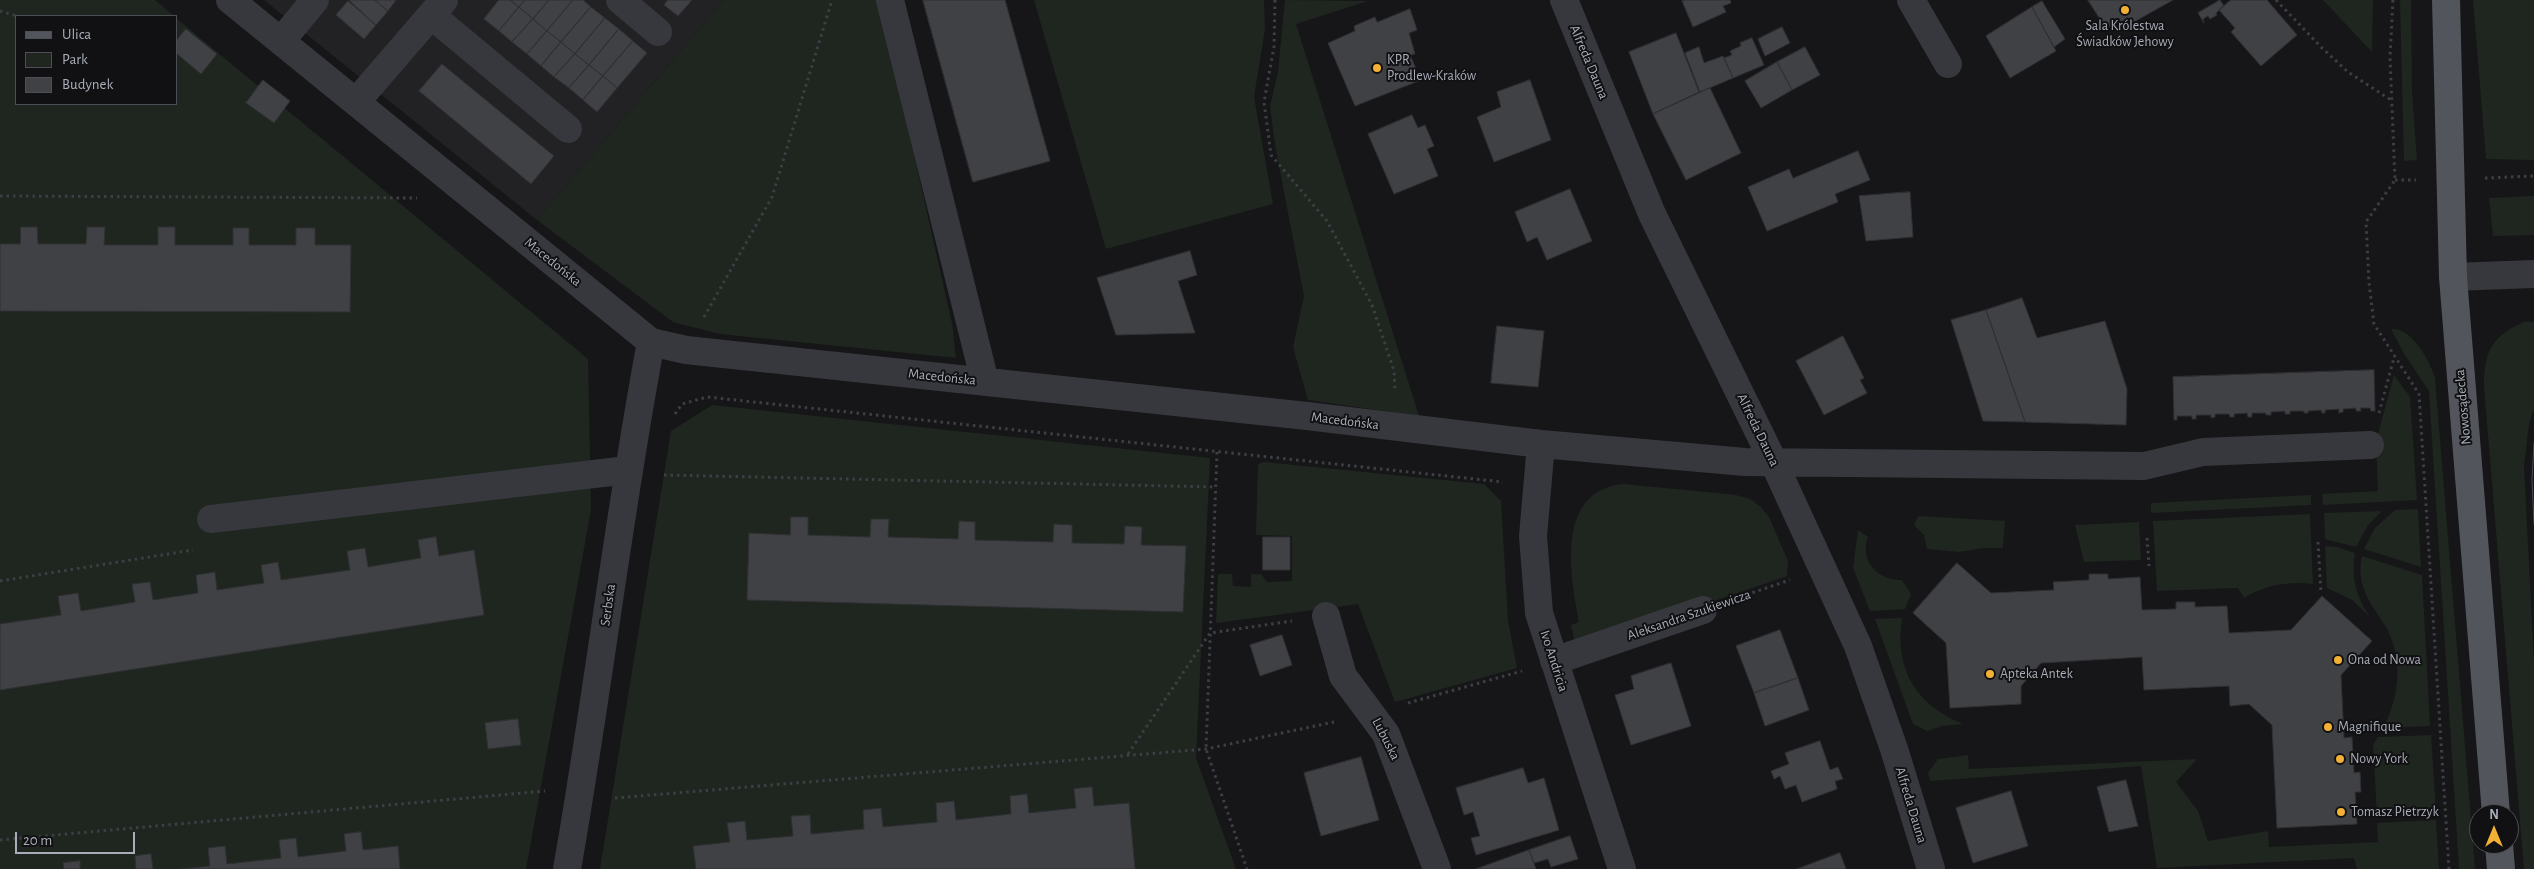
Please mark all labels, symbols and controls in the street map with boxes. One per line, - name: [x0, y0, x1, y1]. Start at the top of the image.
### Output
- marker: Sala Królestwa Świadków Jehowy: [2119, 4, 2131, 16]
- legend: [15, 15, 178, 105]
- place label: Sala Królestwa Świadków Jehowy: [2076, 18, 2174, 50]
- street label: Alfreda Dauna: [1566, 22, 1612, 102]
- text: Ulica: [62, 27, 91, 42]
- text: Park: [62, 52, 88, 67]
- place label: KPR Prodlew-Kraków: [1387, 52, 1476, 84]
- marker: KPR Prodlew-Kraków: [1371, 62, 1383, 74]
- text: Budynek: [62, 77, 113, 92]
- street label: Macedońska: [521, 234, 585, 290]
- street label: Macedońska: [907, 365, 977, 389]
- street label: Nowosądecka: [2451, 369, 2475, 445]
- street label: Alfreda Dauna: [1733, 391, 1783, 469]
- street label: Macedońska: [1310, 409, 1380, 433]
- street label: Serbska: [597, 583, 619, 627]
- street label: Aleksandra Szukiewicza: [1625, 586, 1753, 644]
- street label: Ivo Andricia: [1536, 628, 1572, 694]
- place label: Ona od Nowa: [2348, 652, 2421, 668]
- marker: Ona od Nowa: [2332, 654, 2344, 666]
- place label: Apteka Antek: [2000, 666, 2073, 682]
- marker: Apteka Antek: [1984, 668, 1996, 680]
- street label: Lubuska: [1368, 715, 1404, 763]
- place label: Magnifique: [2338, 719, 2401, 735]
- marker: Magnifique: [2322, 721, 2334, 733]
- place label: Nowy York: [2350, 751, 2408, 767]
- marker: Nowy York: [2334, 753, 2346, 765]
- street label: Alfreda Dauna: [1891, 765, 1931, 845]
- place label: Tomasz Pietrzyk: [2351, 804, 2439, 820]
- north arrow: [2469, 804, 2519, 854]
- marker: Tomasz Pietrzyk: [2335, 806, 2347, 818]
- text: N: [2489, 808, 2499, 822]
- scale bar: [18, 822, 138, 854]
- text: 20 m: [23, 833, 52, 848]

